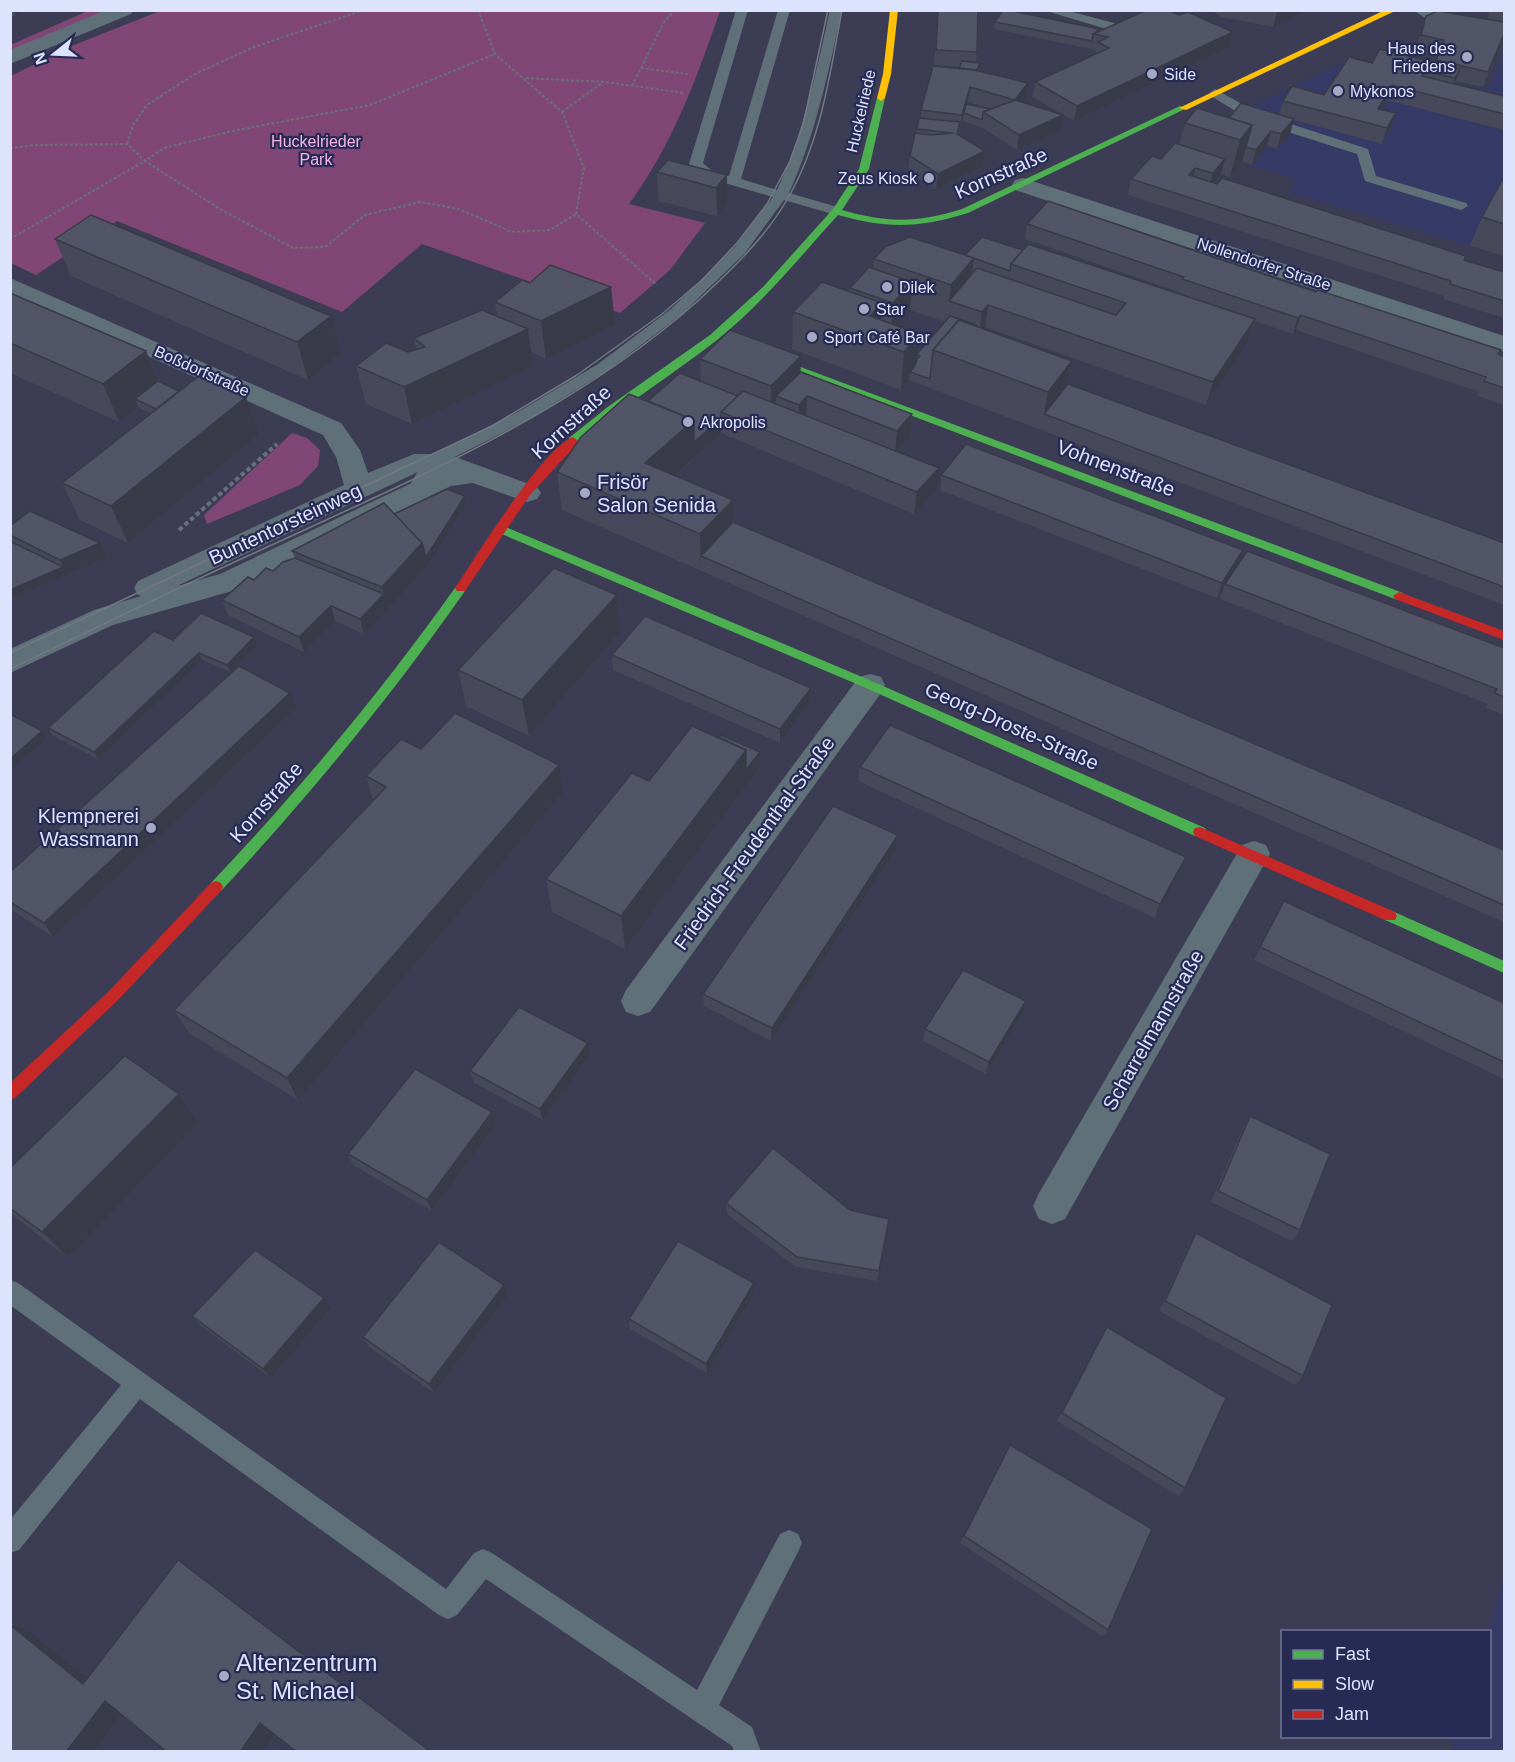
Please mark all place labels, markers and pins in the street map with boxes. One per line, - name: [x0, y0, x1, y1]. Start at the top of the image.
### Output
- place label: Haus des Friedens: [1387, 40, 1455, 75]
- marker: Haus des Friedens: [1460, 50, 1474, 64]
- place label: Side: [1164, 66, 1196, 83]
- marker: Side: [1145, 67, 1159, 81]
- place label: Mykonos: [1350, 83, 1414, 100]
- marker: Mykonos: [1331, 84, 1345, 98]
- place label: Zeus Kiosk: [838, 170, 918, 187]
- marker: Zeus Kiosk: [922, 171, 936, 185]
- place label: Dilek: [899, 279, 936, 296]
- marker: Dilek: [880, 280, 894, 294]
- place label: Star: [876, 301, 906, 318]
- marker: Star: [857, 302, 871, 316]
- place label: Sport Café Bar: [824, 329, 931, 346]
- marker: Sport Café Bar: [805, 330, 819, 344]
- place label: Akropolis: [700, 414, 766, 431]
- marker: Akropolis: [681, 415, 695, 429]
- place label: Frisör Salon Senida: [597, 471, 717, 516]
- marker: Frisör Salon Senida: [578, 486, 592, 500]
- place label: Klempnerei Wassmann: [38, 805, 139, 850]
- marker: Klempnerei Wassmann: [144, 821, 158, 835]
- place label: Altenzentrum St. Michael: [236, 1649, 377, 1704]
- marker: Altenzentrum St. Michael: [217, 1669, 231, 1683]

